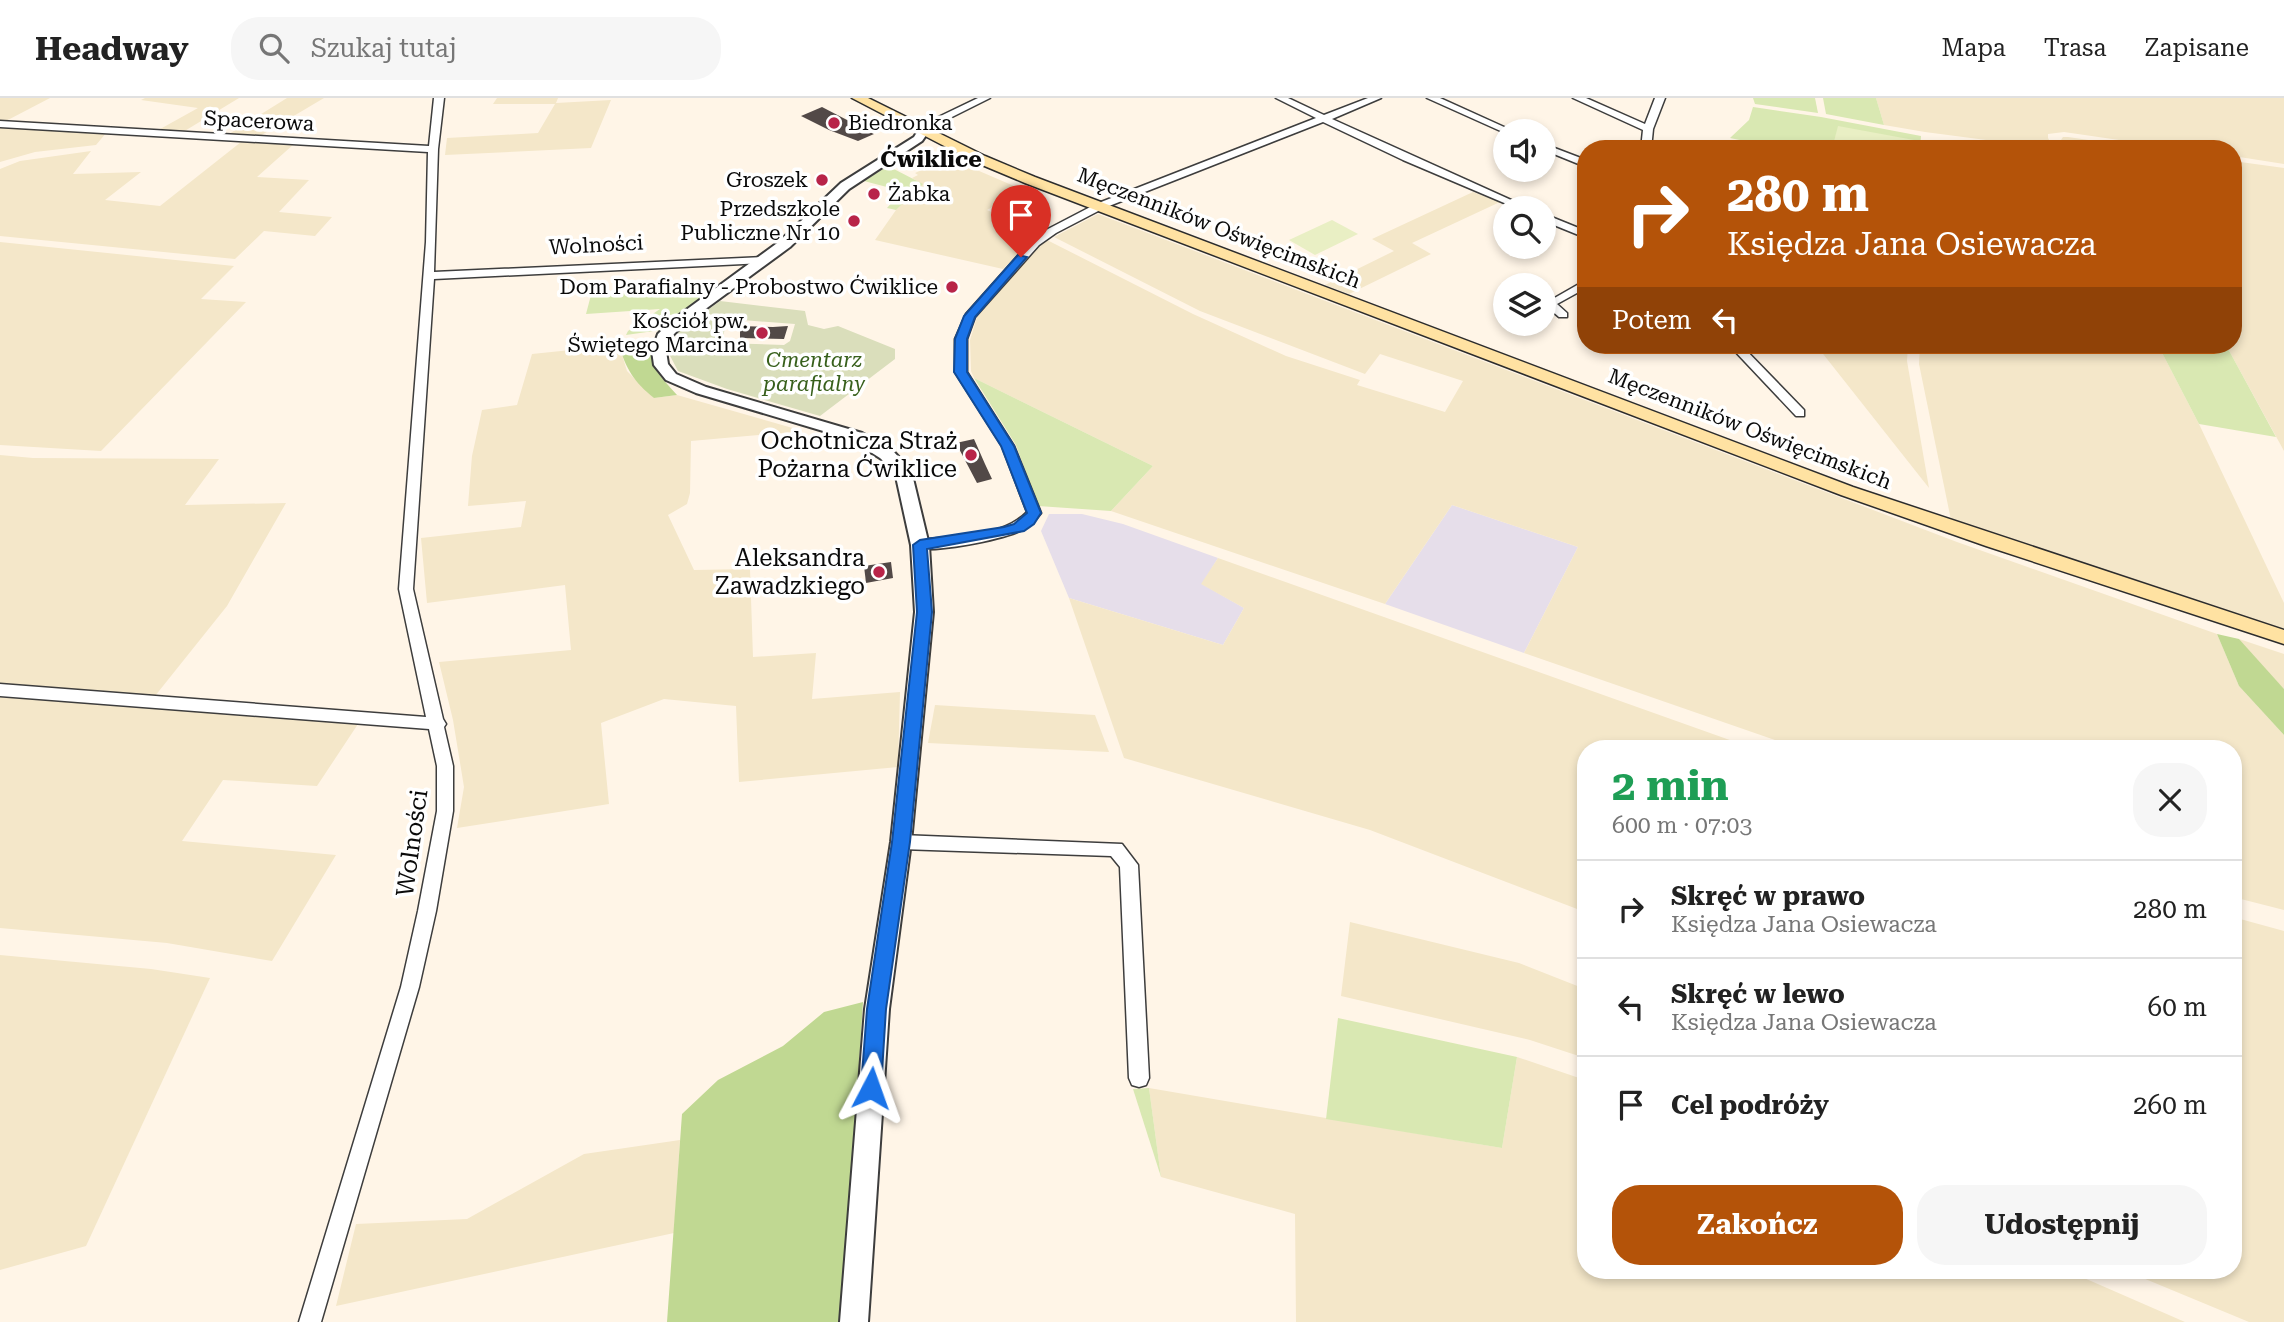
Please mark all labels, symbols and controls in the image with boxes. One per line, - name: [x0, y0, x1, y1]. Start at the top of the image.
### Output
- search box: [231, 17, 721, 80]
- text: Headway: [35, 29, 189, 68]
- icon: search: [255, 29, 293, 67]
- text: Szukaj tutaj: [311, 33, 457, 63]
- text: Mapa: [1942, 34, 2006, 62]
- text: Trasa: [2044, 34, 2106, 62]
- text: Zapisane: [2144, 34, 2249, 62]
- street label: Spacerowa: [203, 106, 315, 136]
- place label: Biedronka: [848, 111, 953, 135]
- marker: Biedronka: [826, 115, 842, 131]
- map controls: [1493, 119, 1556, 336]
- button: sound: [1493, 119, 1556, 182]
- district label: Ćwiklice: [880, 144, 982, 173]
- street label: Męczenników Oświęcimskich: [1074, 163, 1364, 293]
- text: 280 m: [1727, 166, 1869, 223]
- place label: Groszek: [726, 168, 808, 192]
- icon: right: [1612, 168, 1703, 259]
- marker: Groszek: [814, 172, 830, 188]
- place label: Żabka: [888, 182, 951, 206]
- pin: [991, 185, 1051, 257]
- marker: Żabka: [866, 186, 882, 202]
- icon: arrive: [1002, 196, 1040, 234]
- button: search: [1493, 196, 1556, 259]
- place label: Przedszkole Publiczne Nr 10: [680, 197, 840, 245]
- marker: Przedszkole Publiczne Nr 10: [846, 213, 862, 229]
- text: Księdza Jana Osiewacza: [1727, 225, 2097, 263]
- street label: Wolności: [548, 231, 644, 259]
- button: layers: [1493, 273, 1556, 336]
- place label: Dom Parafialny - Probostwo Ćwiklice: [559, 274, 938, 299]
- marker: Dom Parafialny - Probostwo Ćwiklice: [944, 279, 960, 295]
- icon: left: [1706, 301, 1744, 339]
- text: Potem: [1612, 305, 1692, 335]
- place label: Kościół pw. Świętego Marcina: [568, 309, 749, 357]
- marker: Kościół pw. Świętego Marcina: [754, 325, 770, 341]
- park label: Cmentarz parafialny: [761, 348, 865, 396]
- street label: Męczenników Oświęcimskich: [1605, 364, 1895, 494]
- place label: Ochotnicza Straż Pożarna Ćwiklice: [757, 427, 957, 483]
- marker: Ochotnicza Straż Pożarna Ćwiklice: [963, 447, 979, 463]
- place label: Aleksandra Zawadzkiego: [715, 544, 865, 600]
- marker: Aleksandra Zawadzkiego: [871, 564, 887, 580]
- text: 2 min: [1612, 761, 1729, 810]
- button: close: [2133, 763, 2207, 837]
- street label: Wolności: [391, 787, 433, 898]
- text: 600 m · 07:03: [1612, 812, 1752, 839]
- text: Skręć w prawo: [1671, 881, 1865, 911]
- icon: right: [1612, 890, 1650, 928]
- text: 280 m: [2133, 894, 2207, 924]
- text: Księdza Jana Osiewacza: [1671, 911, 1937, 938]
- text: Skręć w lewo: [1671, 979, 1845, 1009]
- icon: left: [1612, 988, 1650, 1026]
- text: 60 m: [2148, 992, 2207, 1022]
- text: Księdza Jana Osiewacza: [1671, 1009, 1937, 1036]
- position arrow: [834, 1051, 908, 1125]
- icon: arrive: [1612, 1086, 1650, 1124]
- text: Cel podróży: [1671, 1090, 1829, 1120]
- text: 260 m: [2133, 1090, 2207, 1120]
- button: Zakończ: [1612, 1185, 1903, 1265]
- button: Udostępnij: [1917, 1185, 2207, 1265]

